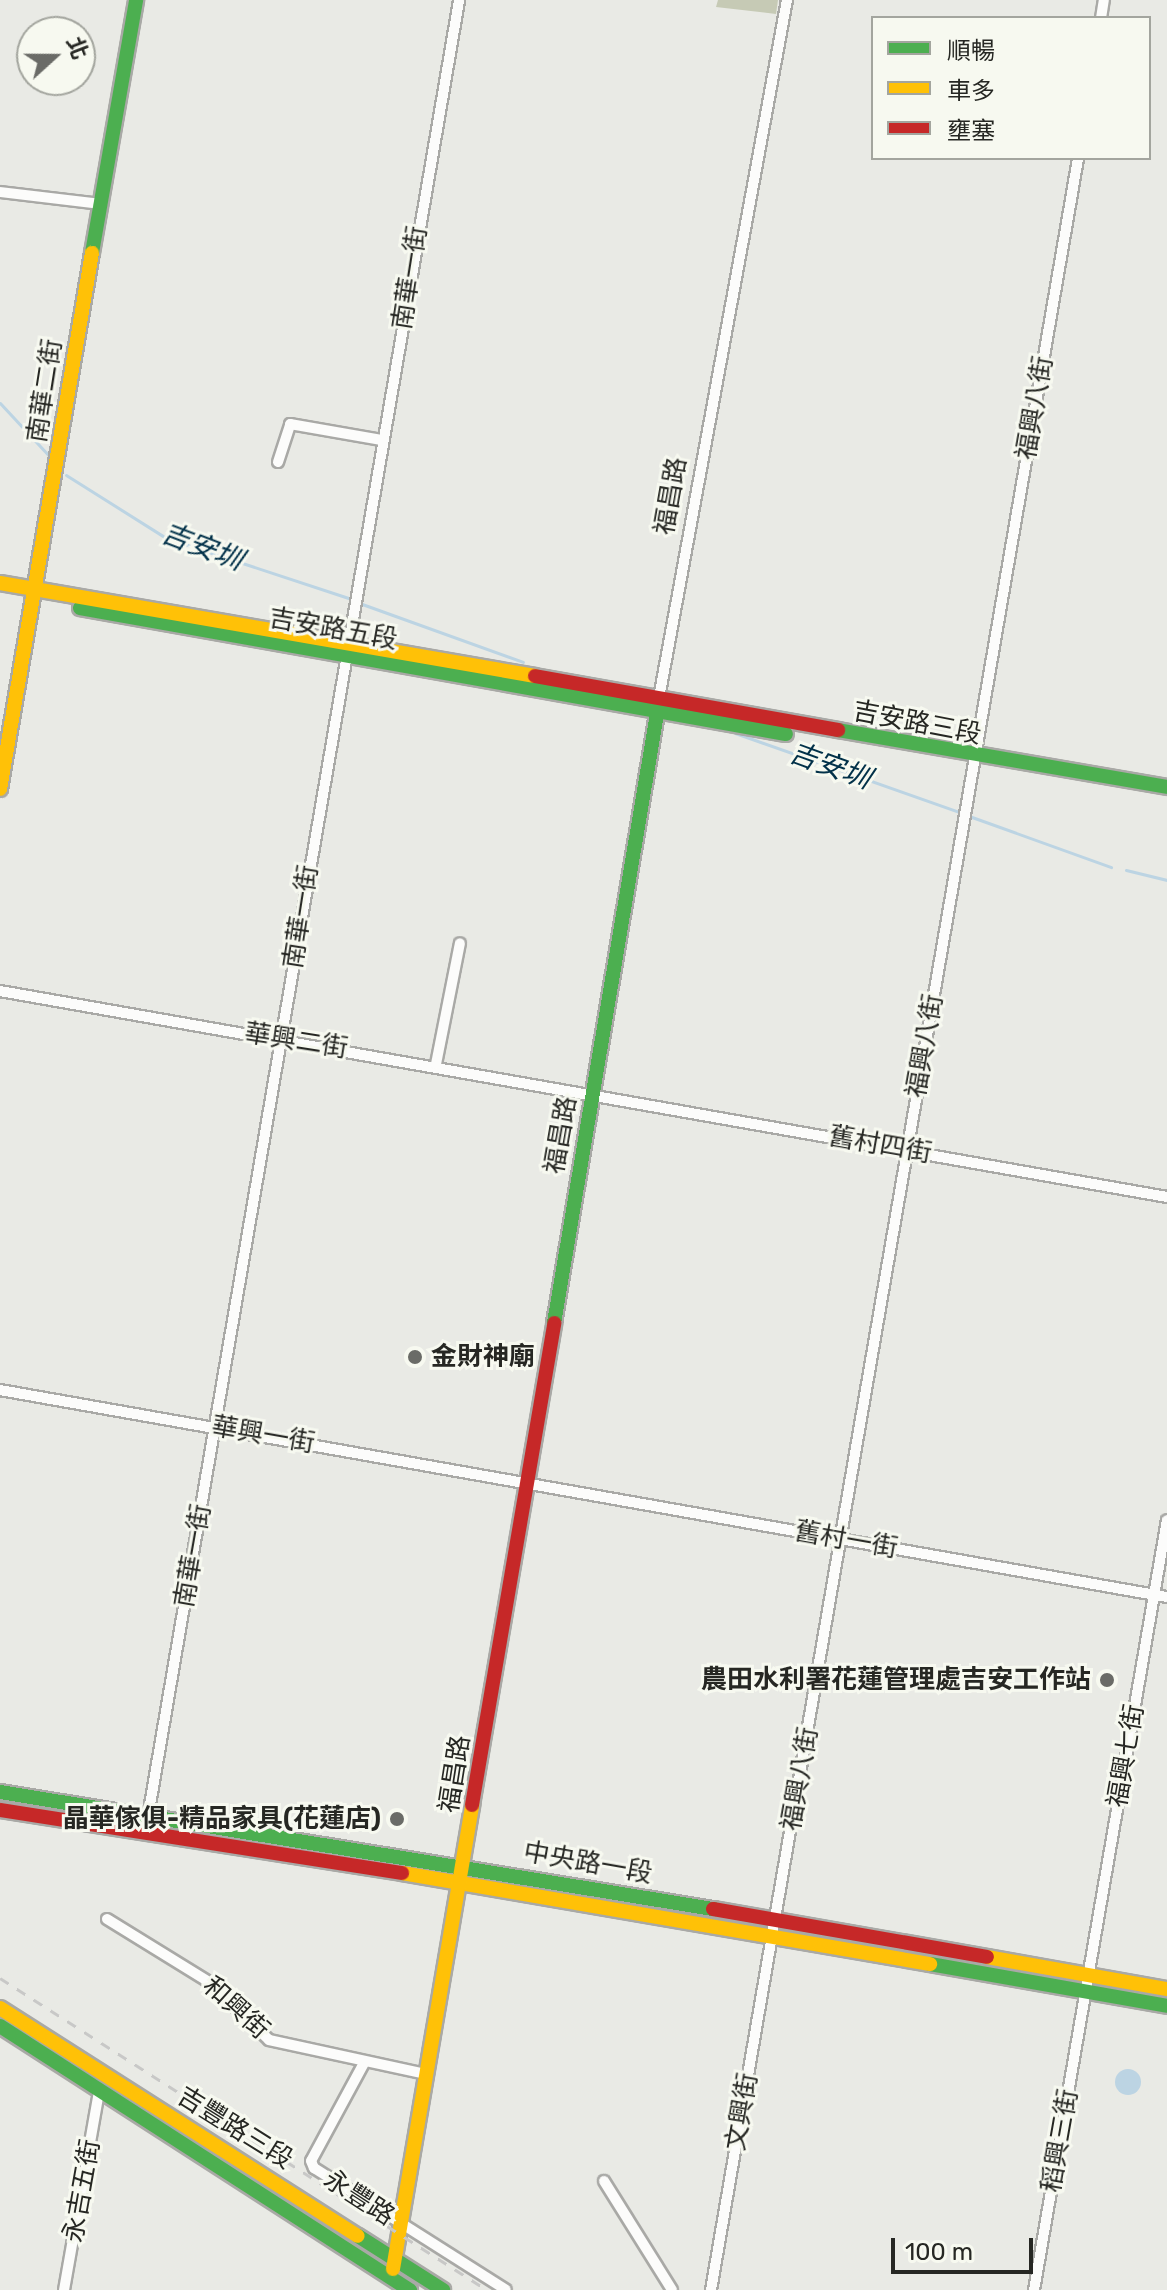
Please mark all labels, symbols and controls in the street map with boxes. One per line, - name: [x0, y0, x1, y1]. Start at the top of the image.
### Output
- north arrow: [16, 16, 96, 96]
- legend: [871, 16, 1151, 160]
- text: 北: [60, 33, 94, 63]
- text: 順暢: [947, 37, 995, 65]
- text: 車多: [947, 77, 995, 105]
- text: 壅塞: [947, 117, 995, 145]
- street label: 南華一街: [386, 224, 434, 332]
- street label: 南華二街: [21, 337, 69, 445]
- street label: 福興八街: [1011, 354, 1059, 462]
- street label: 福昌路: [649, 455, 693, 537]
- water label: 吉安圳: [157, 516, 247, 578]
- street label: 吉安路五段: [266, 602, 400, 656]
- street label: 吉安路三段: [850, 695, 984, 751]
- water label: 吉安圳: [785, 736, 875, 796]
- street label: 南華一街: [277, 863, 325, 971]
- street label: 福興八街: [901, 992, 949, 1100]
- street label: 華興二街: [242, 1017, 350, 1065]
- street label: 福昌路: [539, 1094, 583, 1176]
- street label: 舊村四街: [826, 1121, 934, 1169]
- place label: 金財神廟: [431, 1341, 535, 1373]
- marker: 金財神廟: [406, 1348, 424, 1366]
- street label: 華興一街: [209, 1411, 317, 1459]
- street label: 南華一街: [169, 1502, 217, 1610]
- street label: 舊村一街: [792, 1516, 900, 1564]
- place label: 農田水利署花蓮管理處吉安工作站: [701, 1664, 1091, 1696]
- marker: 農田水利署花蓮管理處吉安工作站: [1098, 1671, 1116, 1689]
- street label: 福興七街: [1102, 1702, 1150, 1810]
- street label: 福興八街: [776, 1725, 824, 1833]
- street label: 福昌路: [433, 1733, 477, 1815]
- place label: 晶華傢俱-精品家具(花蓮店): [63, 1803, 381, 1835]
- marker: 晶華傢俱-精品家具(花蓮店): [388, 1810, 406, 1828]
- street label: 中央路一段: [521, 1836, 655, 1890]
- street label: 和興街: [197, 1970, 275, 2046]
- street label: 文興街: [720, 2071, 764, 2153]
- street label: 吉豐路三段: [172, 2080, 298, 2176]
- street label: 稻興三街: [1036, 2087, 1084, 2195]
- street label: 永吉五街: [58, 2137, 106, 2245]
- street label: 永豐路: [318, 2164, 400, 2232]
- scale bar: [895, 2222, 1037, 2272]
- text: 100 m: [905, 2238, 973, 2266]

